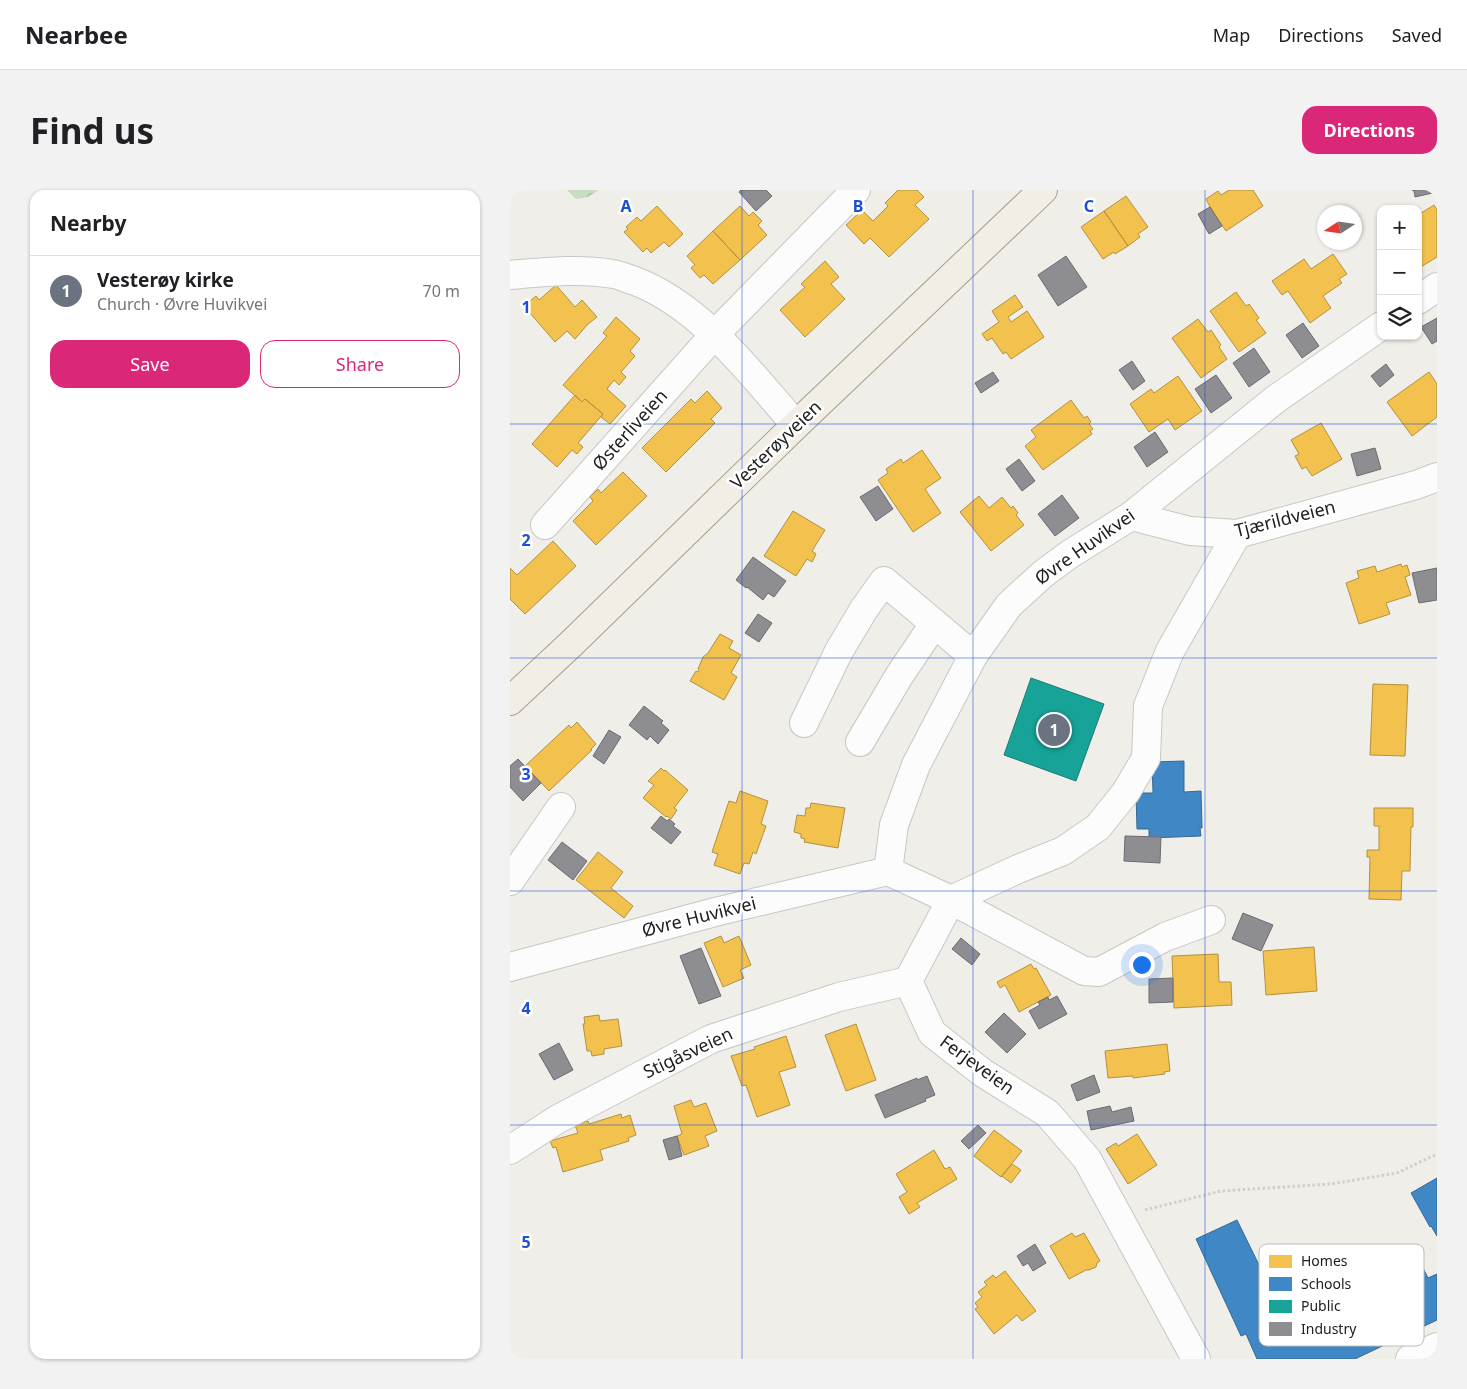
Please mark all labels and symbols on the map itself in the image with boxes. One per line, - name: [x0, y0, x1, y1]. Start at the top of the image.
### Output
- text: A: [620, 195, 632, 217]
- text: B: [853, 195, 863, 217]
- text: C: [1084, 195, 1094, 217]
- north arrow: [1317, 205, 1362, 250]
- text: 1: [521, 296, 531, 318]
- street label: Østerliveien: [586, 384, 672, 475]
- street label: Vesterøyveien: [725, 395, 826, 494]
- street label: Tjærildveien: [1232, 494, 1338, 542]
- street label: Øvre Huvikvei: [1030, 503, 1139, 590]
- text: 2: [521, 529, 531, 551]
- pin: 1: [1038, 711, 1070, 749]
- text: 3: [521, 763, 531, 785]
- street label: Øvre Huvikvei: [639, 890, 758, 942]
- your location: [1129, 952, 1155, 978]
- text: 4: [521, 997, 531, 1019]
- street label: Stigåsveien: [639, 1021, 736, 1083]
- street label: Ferjeveien: [936, 1029, 1020, 1099]
- text: 5: [521, 1231, 531, 1253]
- legend: [1259, 1244, 1424, 1346]
- text: Homes: [1301, 1251, 1348, 1270]
- text: Schools: [1301, 1274, 1352, 1293]
- text: Public: [1301, 1296, 1341, 1315]
- text: Industry: [1301, 1319, 1357, 1338]

